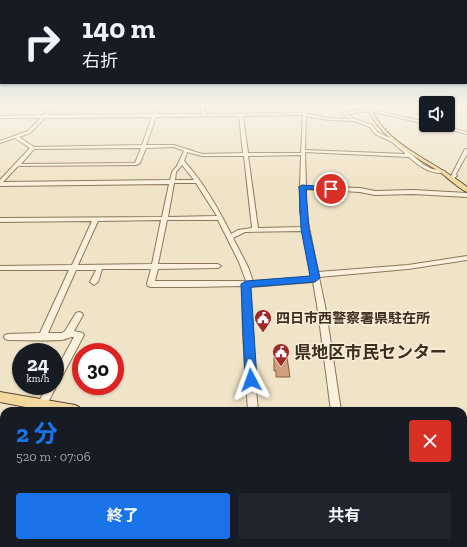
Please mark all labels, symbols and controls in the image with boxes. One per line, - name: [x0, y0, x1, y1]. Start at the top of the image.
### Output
- text: 140 m: [82, 12, 155, 45]
- icon: right: [16, 16, 68, 68]
- text: 右折: [82, 50, 118, 72]
- map controls: [419, 96, 455, 132]
- button: sound: [419, 96, 455, 132]
- pin: [314, 172, 348, 206]
- icon: arrive: [320, 178, 342, 200]
- public building icon: 四日市西警察署県駐在所: [253, 308, 273, 333]
- place label: 四日市西警察署県駐在所: [276, 310, 430, 327]
- public building icon: 県地区市民センター: [271, 342, 291, 367]
- place label: 県地区市民センター: [294, 342, 447, 362]
- speed limit sign: 30: [72, 343, 124, 395]
- text: 24: [27, 352, 49, 376]
- position arrow: [230, 359, 272, 401]
- text: km/h: [27, 373, 49, 385]
- text: 2 分: [16, 419, 57, 448]
- button: close: [409, 420, 451, 462]
- text: 520 m · 07:06: [16, 449, 91, 464]
- button: 終了: [16, 493, 230, 539]
- button: 共有: [238, 493, 451, 539]

